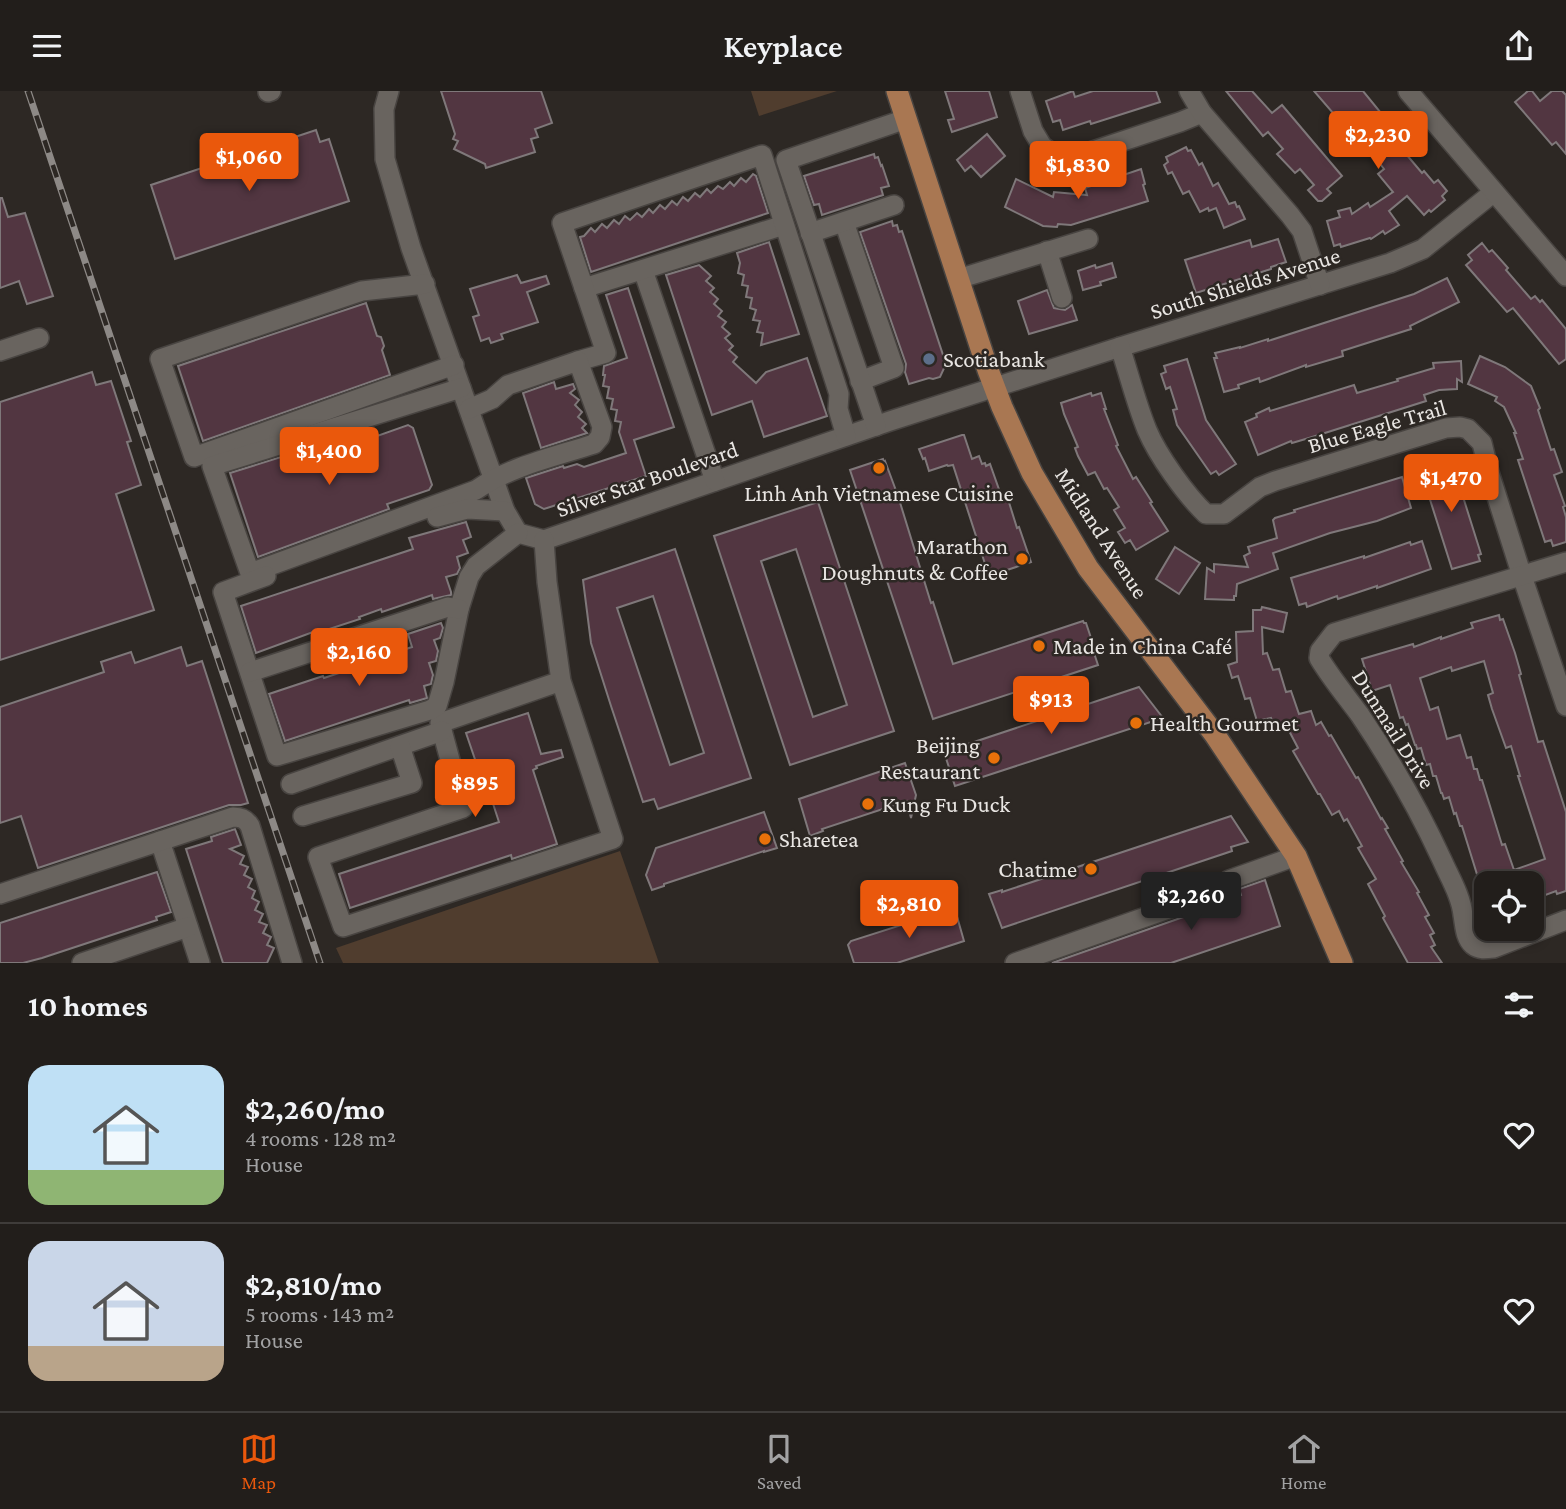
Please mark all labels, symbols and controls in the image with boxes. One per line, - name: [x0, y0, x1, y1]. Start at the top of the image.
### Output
- icon: menu: [28, 27, 66, 65]
- icon: share: [1500, 27, 1538, 65]
- text: Keyplace: [724, 28, 842, 64]
- pin: $2,230: [1321, 111, 1435, 171]
- text: $2,230: [1345, 121, 1411, 147]
- pin: $1,060: [192, 133, 306, 193]
- pin: $1,830: [1021, 141, 1135, 201]
- text: $1,060: [216, 143, 282, 169]
- text: $1,830: [1046, 151, 1110, 177]
- street label: South Shields Avenue: [1147, 242, 1343, 324]
- place label: Scotiabank: [943, 346, 1045, 372]
- marker: Scotiabank: [921, 351, 937, 367]
- street label: Blue Eagle Trail: [1305, 394, 1449, 458]
- pin: $1,400: [272, 427, 386, 487]
- street label: Silver Star Boulevard: [553, 436, 741, 522]
- text: $1,400: [296, 437, 362, 463]
- pin: $1,470: [1394, 455, 1508, 514]
- marker: Linh Anh Vietnamese Cuisine: [871, 460, 887, 476]
- street label: Midland Avenue: [1050, 463, 1154, 603]
- text: $1,470: [1420, 464, 1482, 490]
- place label: Linh Anh Vietnamese Cuisine: [744, 480, 1014, 506]
- place label: Marathon Doughnuts & Coffee: [821, 533, 1008, 585]
- marker: Marathon Doughnuts & Coffee: [1014, 551, 1030, 567]
- pin: $2,160: [302, 629, 416, 688]
- place label: Made in China Café: [1053, 633, 1232, 659]
- text: $2,160: [327, 638, 391, 664]
- marker: Made in China Café: [1031, 638, 1047, 654]
- street label: Dunmail Drive: [1347, 665, 1441, 793]
- pin: $913: [1010, 677, 1092, 736]
- text: $913: [1029, 686, 1073, 712]
- place label: Health Gourmet: [1150, 710, 1299, 736]
- marker: Health Gourmet: [1128, 715, 1144, 731]
- place label: Beijing Restaurant: [880, 732, 980, 784]
- marker: Beijing Restaurant: [986, 750, 1002, 766]
- pin: $895: [434, 759, 516, 819]
- text: $895: [451, 769, 499, 795]
- place label: Kung Fu Duck: [882, 791, 1010, 817]
- marker: Kung Fu Duck: [860, 796, 876, 812]
- place label: Sharetea: [779, 826, 859, 852]
- marker: Sharetea: [757, 831, 773, 847]
- place label: Chatime: [998, 856, 1077, 882]
- marker: Chatime: [1083, 861, 1099, 877]
- map controls: [1474, 871, 1544, 941]
- button: locate: [1474, 871, 1544, 941]
- pin: $2,260: [1134, 873, 1248, 932]
- pin: $2,810: [852, 881, 966, 940]
- text: $2,260: [1157, 882, 1225, 908]
- text: $2,810: [876, 890, 942, 916]
- icon: filters: [1500, 986, 1538, 1024]
- text: 10 homes: [28, 989, 148, 1022]
- text: $2,260/mo: [245, 1092, 385, 1125]
- icon: home: [84, 1093, 168, 1177]
- icon: heart: [1500, 1116, 1538, 1154]
- text: 4 rooms · 128 m²: [245, 1125, 396, 1151]
- text: House: [245, 1151, 303, 1177]
- text: $2,810/mo: [245, 1268, 382, 1301]
- icon: home: [84, 1269, 168, 1353]
- icon: heart: [1500, 1292, 1538, 1330]
- text: 5 rooms · 143 m²: [245, 1301, 394, 1327]
- text: House: [245, 1327, 303, 1353]
- tab: Map: [240, 1430, 278, 1493]
- tab: Saved: [757, 1430, 802, 1493]
- tab: Home: [1281, 1430, 1326, 1493]

